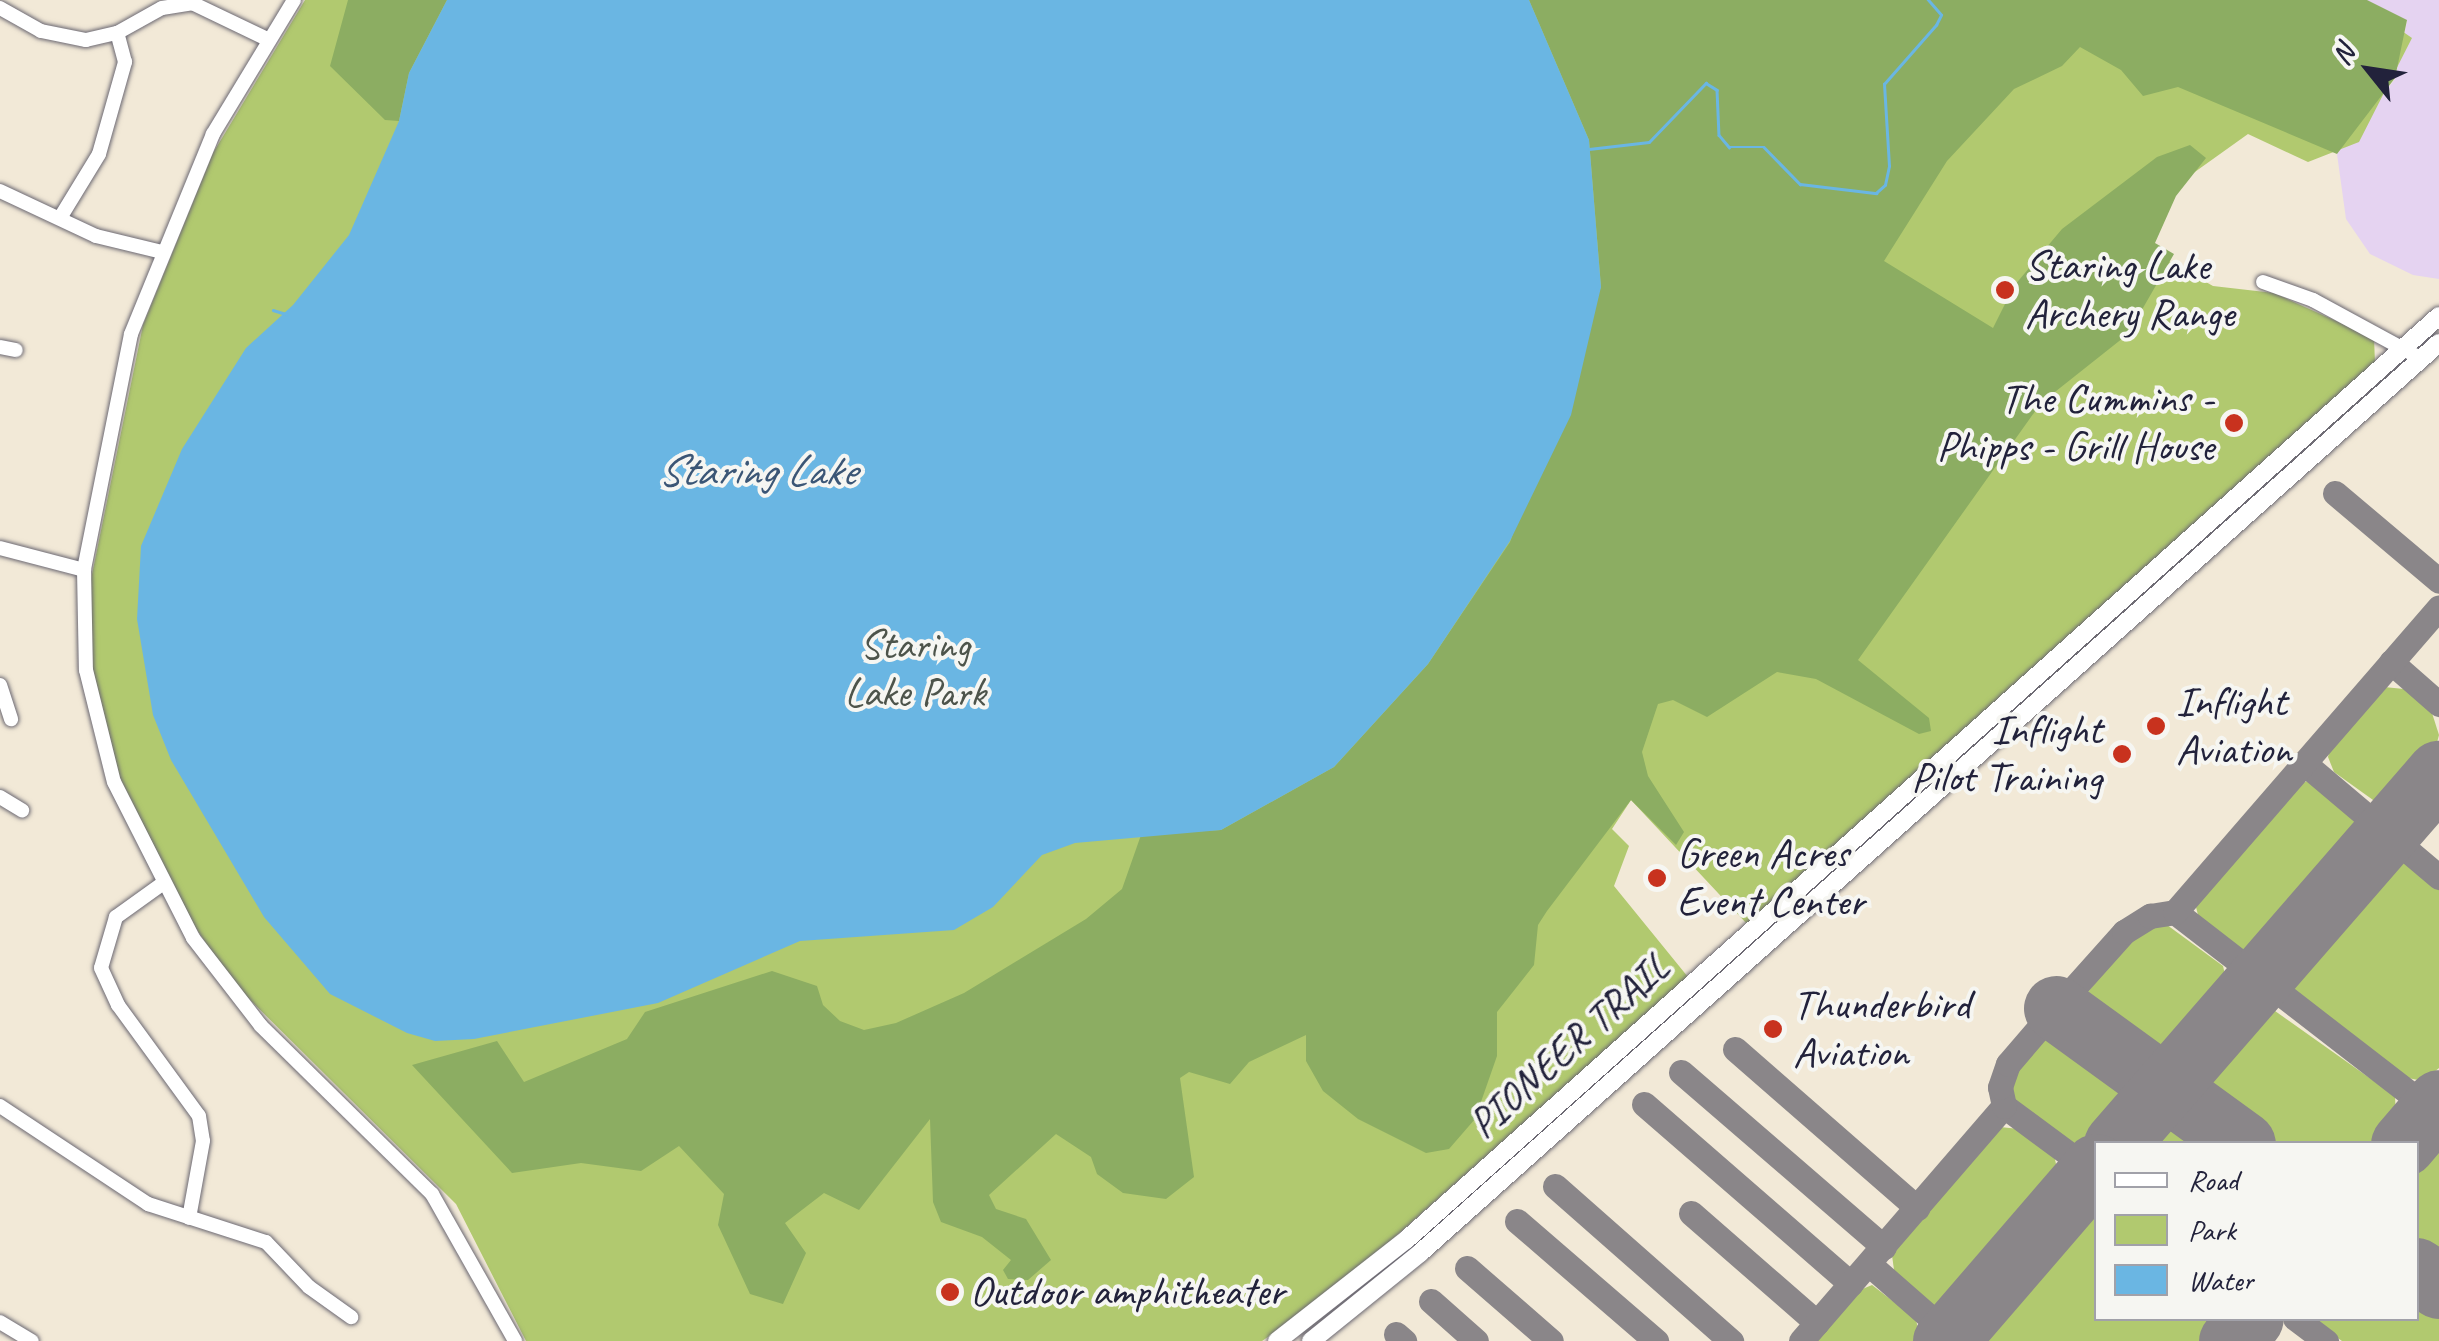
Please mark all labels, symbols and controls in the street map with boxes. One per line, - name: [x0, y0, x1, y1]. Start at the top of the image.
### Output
- north arrow: [2319, 20, 2419, 120]
- text: N: [2323, 38, 2362, 71]
- place label: Staring Lake Archery Range: [2025, 241, 2236, 340]
- marker: Staring Lake Archery Range: [1994, 279, 2016, 301]
- place label: The Cummins - Phipps - Grill House: [1937, 374, 2214, 472]
- marker: The Cummins - Phipps - Grill House: [2223, 412, 2245, 434]
- water label: Staring Lake: [657, 444, 855, 498]
- park label: Staring Lake Park: [844, 620, 986, 718]
- place label: Inflight Aviation: [2176, 677, 2291, 776]
- place label: Inflight Pilot Training: [1911, 705, 2102, 804]
- marker: Inflight Aviation: [2145, 715, 2167, 737]
- marker: Inflight Pilot Training: [2111, 743, 2133, 765]
- place label: Green Acres Event Center: [1677, 829, 1864, 928]
- marker: Green Acres Event Center: [1646, 867, 1668, 889]
- street label: PIONEER TRAIL: [1458, 943, 1680, 1149]
- place label: Thunderbird Aviation: [1793, 980, 1970, 1078]
- marker: Thunderbird Aviation: [1762, 1018, 1784, 1040]
- legend: [2094, 1141, 2419, 1321]
- text: Road: [2188, 1161, 2238, 1199]
- text: Park: [2188, 1211, 2236, 1249]
- text: Water: [2188, 1261, 2253, 1299]
- place label: Outdoor amphitheater: [970, 1267, 1284, 1317]
- marker: Outdoor amphitheater: [939, 1281, 961, 1303]

